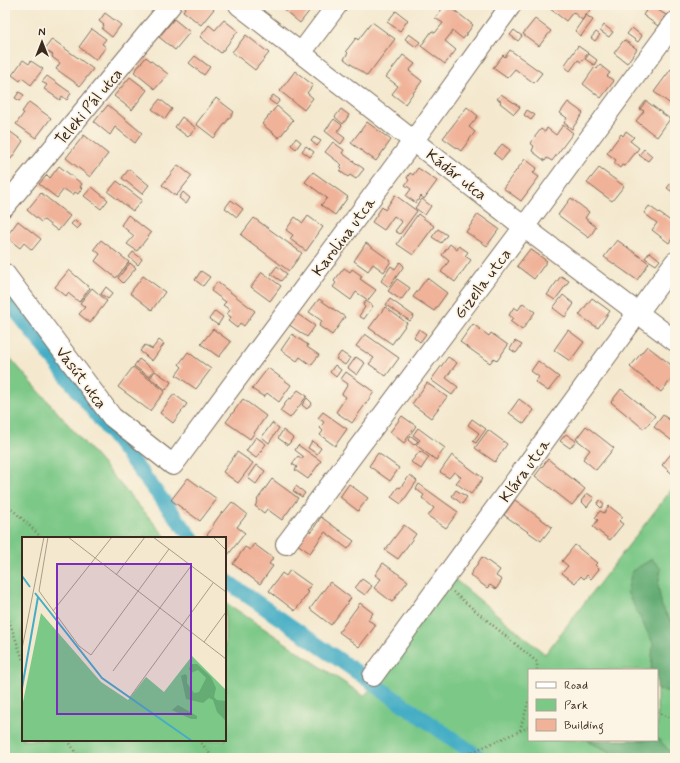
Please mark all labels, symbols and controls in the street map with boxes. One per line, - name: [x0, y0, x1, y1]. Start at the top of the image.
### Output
- north arrow: [22, 22, 62, 62]
- text: N: [38, 26, 46, 40]
- street label: Teleki Pál utca: [51, 64, 128, 150]
- street label: Kádár utca: [421, 145, 491, 206]
- street label: Karolina utca: [307, 193, 381, 281]
- street label: Gizella utca: [450, 244, 517, 323]
- street label: Vasút utca: [50, 342, 111, 414]
- street label: Klára utca: [495, 434, 556, 507]
- inset map: [22, 537, 226, 741]
- legend: [528, 669, 658, 741]
- text: Road: [564, 678, 588, 694]
- text: Park: [564, 698, 588, 714]
- text: Building: [564, 718, 604, 735]

